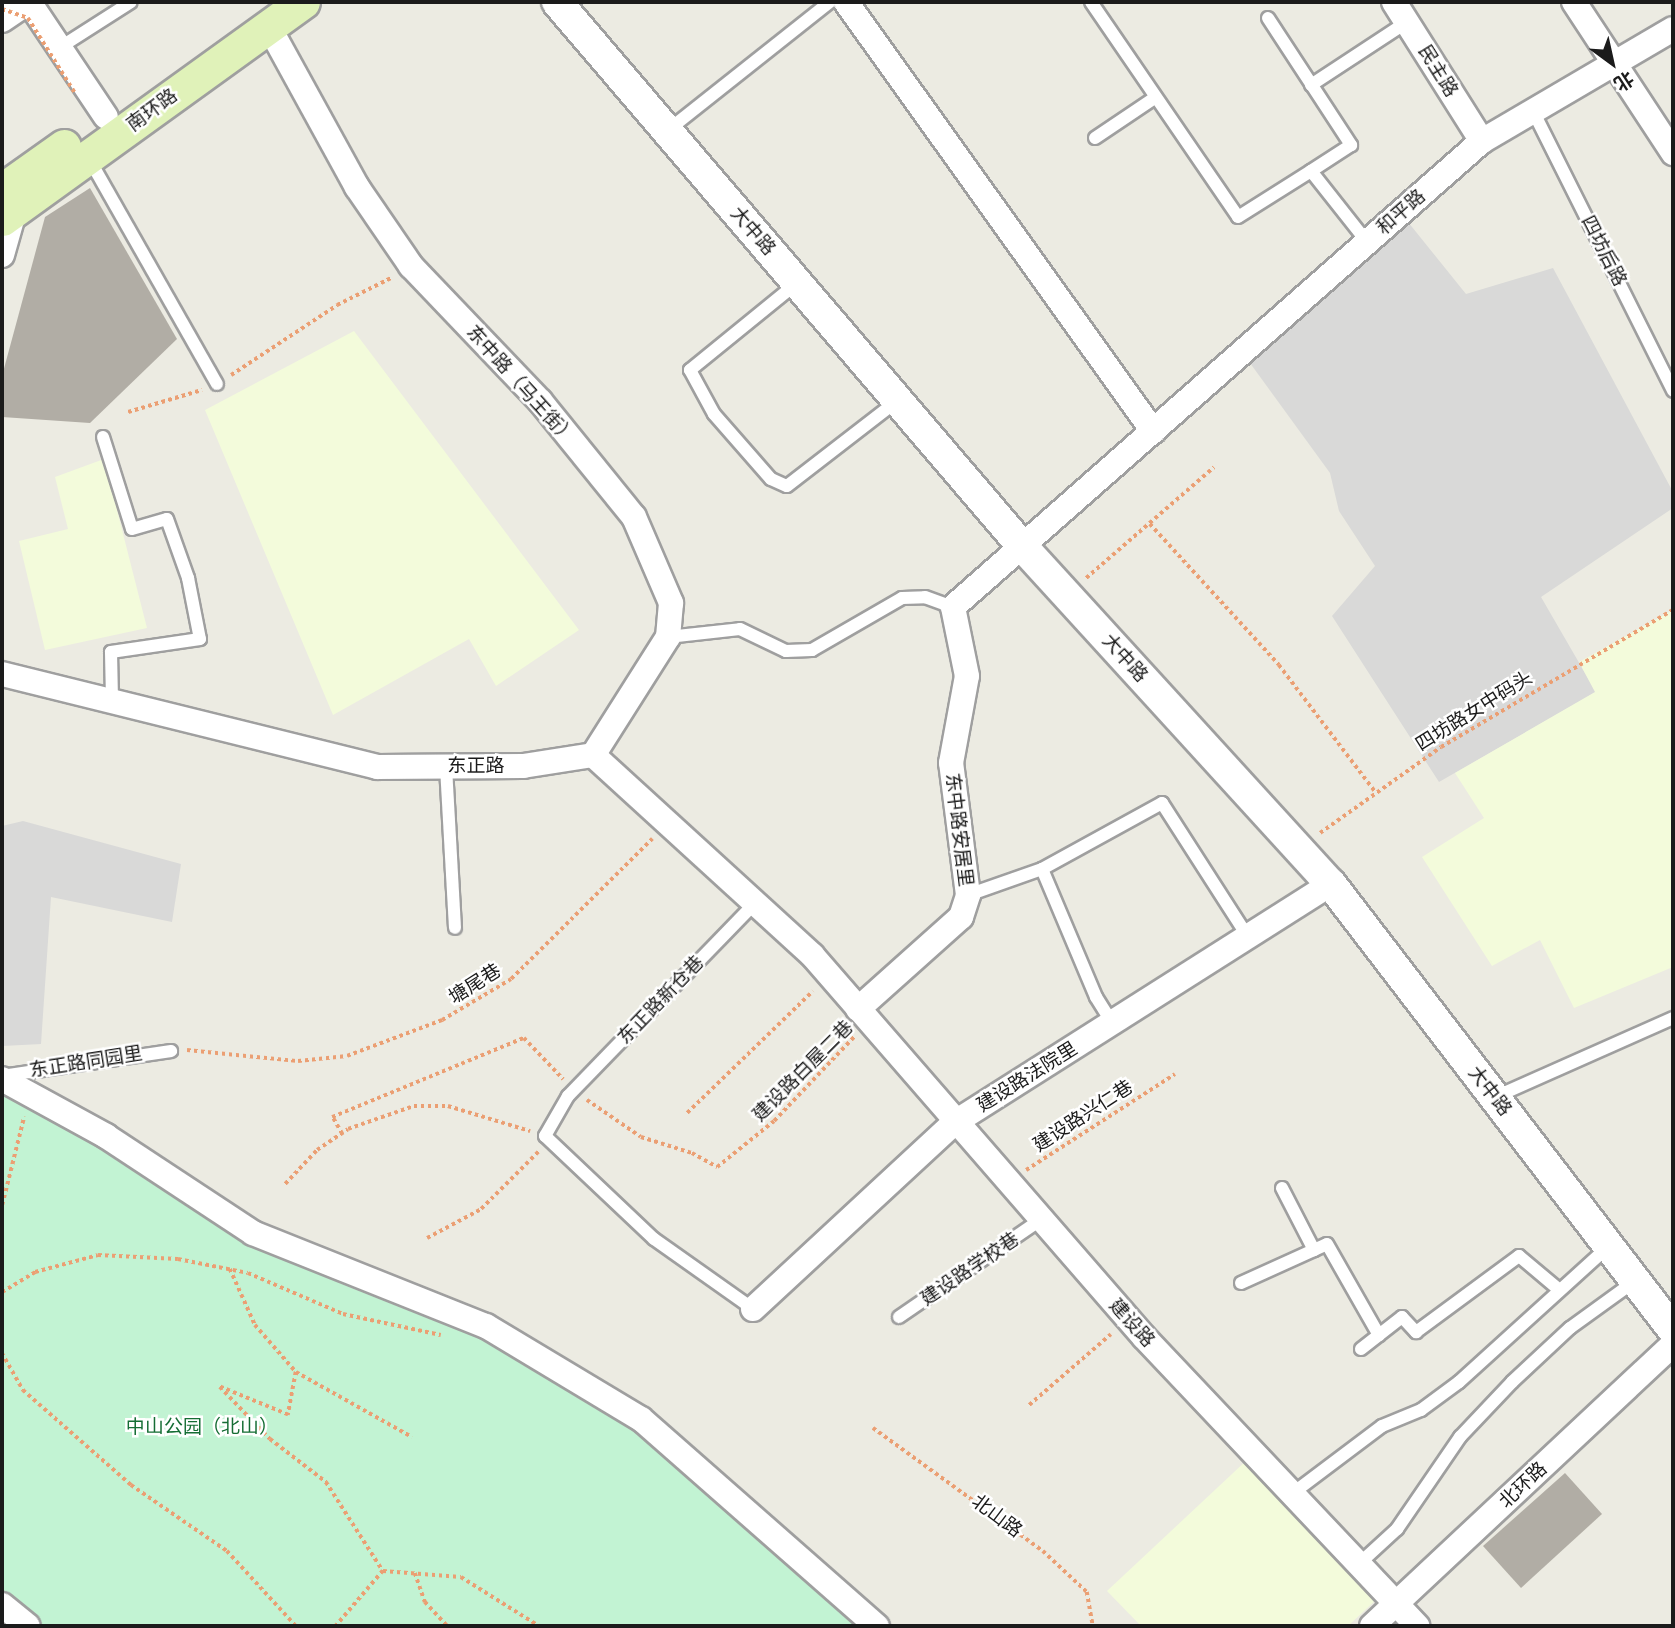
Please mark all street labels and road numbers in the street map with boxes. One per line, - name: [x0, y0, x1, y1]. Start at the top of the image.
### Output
- street label: 民主路: [1413, 41, 1463, 101]
- street label: 南环路: [122, 84, 182, 136]
- street label: 和平路: [1372, 185, 1430, 239]
- street label: 大中路: [726, 202, 780, 260]
- street label: 四坊后路: [1577, 212, 1631, 290]
- street label: 东中路（马王街）: [462, 321, 580, 449]
- street label: 大中路: [1097, 629, 1153, 687]
- street label: 四坊路女中码头: [1412, 666, 1536, 756]
- street label: 东正路: [448, 755, 504, 777]
- street label: 东中路安居里: [941, 772, 977, 888]
- street label: 东正路新仓巷: [613, 951, 709, 1049]
- street label: 塘尾巷: [445, 959, 505, 1009]
- street label: 建设路白屋二巷: [748, 1016, 858, 1126]
- street label: 建设路法院里: [973, 1037, 1081, 1117]
- street label: 东正路同园里: [28, 1042, 144, 1082]
- street label: 大中路: [1463, 1062, 1517, 1120]
- street label: 建设路兴仁巷: [1029, 1075, 1137, 1157]
- street label: 建设路学校巷: [916, 1228, 1024, 1310]
- street label: 建设路: [1104, 1294, 1160, 1352]
- street label: 北环路: [1494, 1457, 1552, 1513]
- street label: 北山路: [967, 1490, 1027, 1542]

